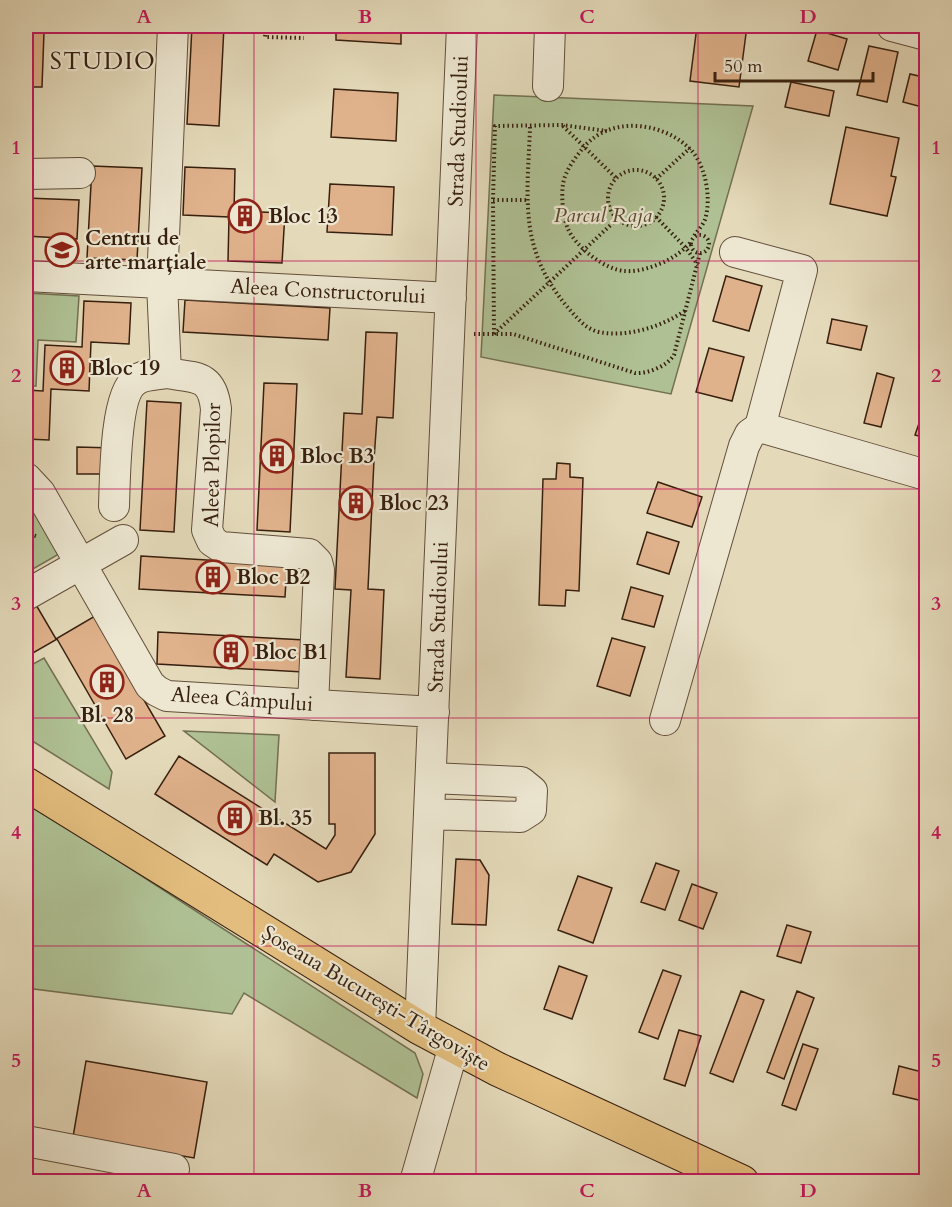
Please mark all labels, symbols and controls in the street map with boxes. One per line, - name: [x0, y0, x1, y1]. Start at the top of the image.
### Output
- text: A: [136, 3, 152, 30]
- text: B: [358, 3, 372, 30]
- text: C: [579, 3, 595, 30]
- text: D: [799, 3, 817, 30]
- district label: STUDIO: [50, 45, 156, 78]
- scale bar: [715, 45, 872, 83]
- text: 50 m: [724, 54, 763, 79]
- street label: Strada Studioului: [441, 55, 476, 207]
- text: 1: [11, 134, 21, 161]
- text: 1: [931, 134, 941, 161]
- building icon: Bloc 13: [227, 198, 263, 234]
- park label: Parcul Raja: [554, 201, 652, 230]
- place label: Bloc 13: [268, 202, 338, 231]
- place label: Centru de arte marțiale: [85, 224, 207, 277]
- school or university icon: Centru de arte marțiale: [44, 232, 80, 268]
- street label: Aleea Constructorului: [229, 272, 427, 311]
- building icon: Bloc 19: [49, 350, 85, 386]
- place label: Bloc 19: [90, 354, 160, 383]
- text: 2: [11, 362, 21, 389]
- text: 2: [931, 362, 941, 389]
- street label: Aleea Plopilor: [197, 402, 228, 528]
- building icon: Bloc B3: [259, 438, 295, 474]
- place label: Bloc B3: [300, 442, 374, 471]
- building icon: Bloc 23: [338, 485, 374, 521]
- place label: Bloc 23: [379, 489, 449, 518]
- street label: Strada Studioului: [421, 541, 456, 693]
- building icon: Bloc B2: [195, 559, 231, 595]
- place label: Bloc B2: [236, 563, 311, 592]
- text: 3: [11, 590, 21, 617]
- text: 3: [931, 590, 941, 617]
- building icon: Bloc B1: [213, 634, 249, 670]
- place label: Bloc B1: [254, 638, 328, 667]
- building icon: Bl. 28: [89, 664, 125, 700]
- street label: Aleea Câmpului: [170, 680, 314, 719]
- place label: Bl. 28: [80, 701, 134, 730]
- building icon: Bl. 35: [217, 800, 253, 836]
- place label: Bl. 35: [258, 804, 313, 833]
- text: 4: [11, 819, 21, 846]
- text: 4: [931, 819, 941, 846]
- street label: Șoseaua București-Târgoviște: [256, 919, 495, 1078]
- text: 5: [11, 1047, 21, 1074]
- text: 5: [931, 1047, 941, 1074]
- text: A: [136, 1177, 152, 1204]
- text: B: [358, 1177, 372, 1204]
- text: C: [579, 1177, 595, 1204]
- text: D: [799, 1177, 817, 1204]

